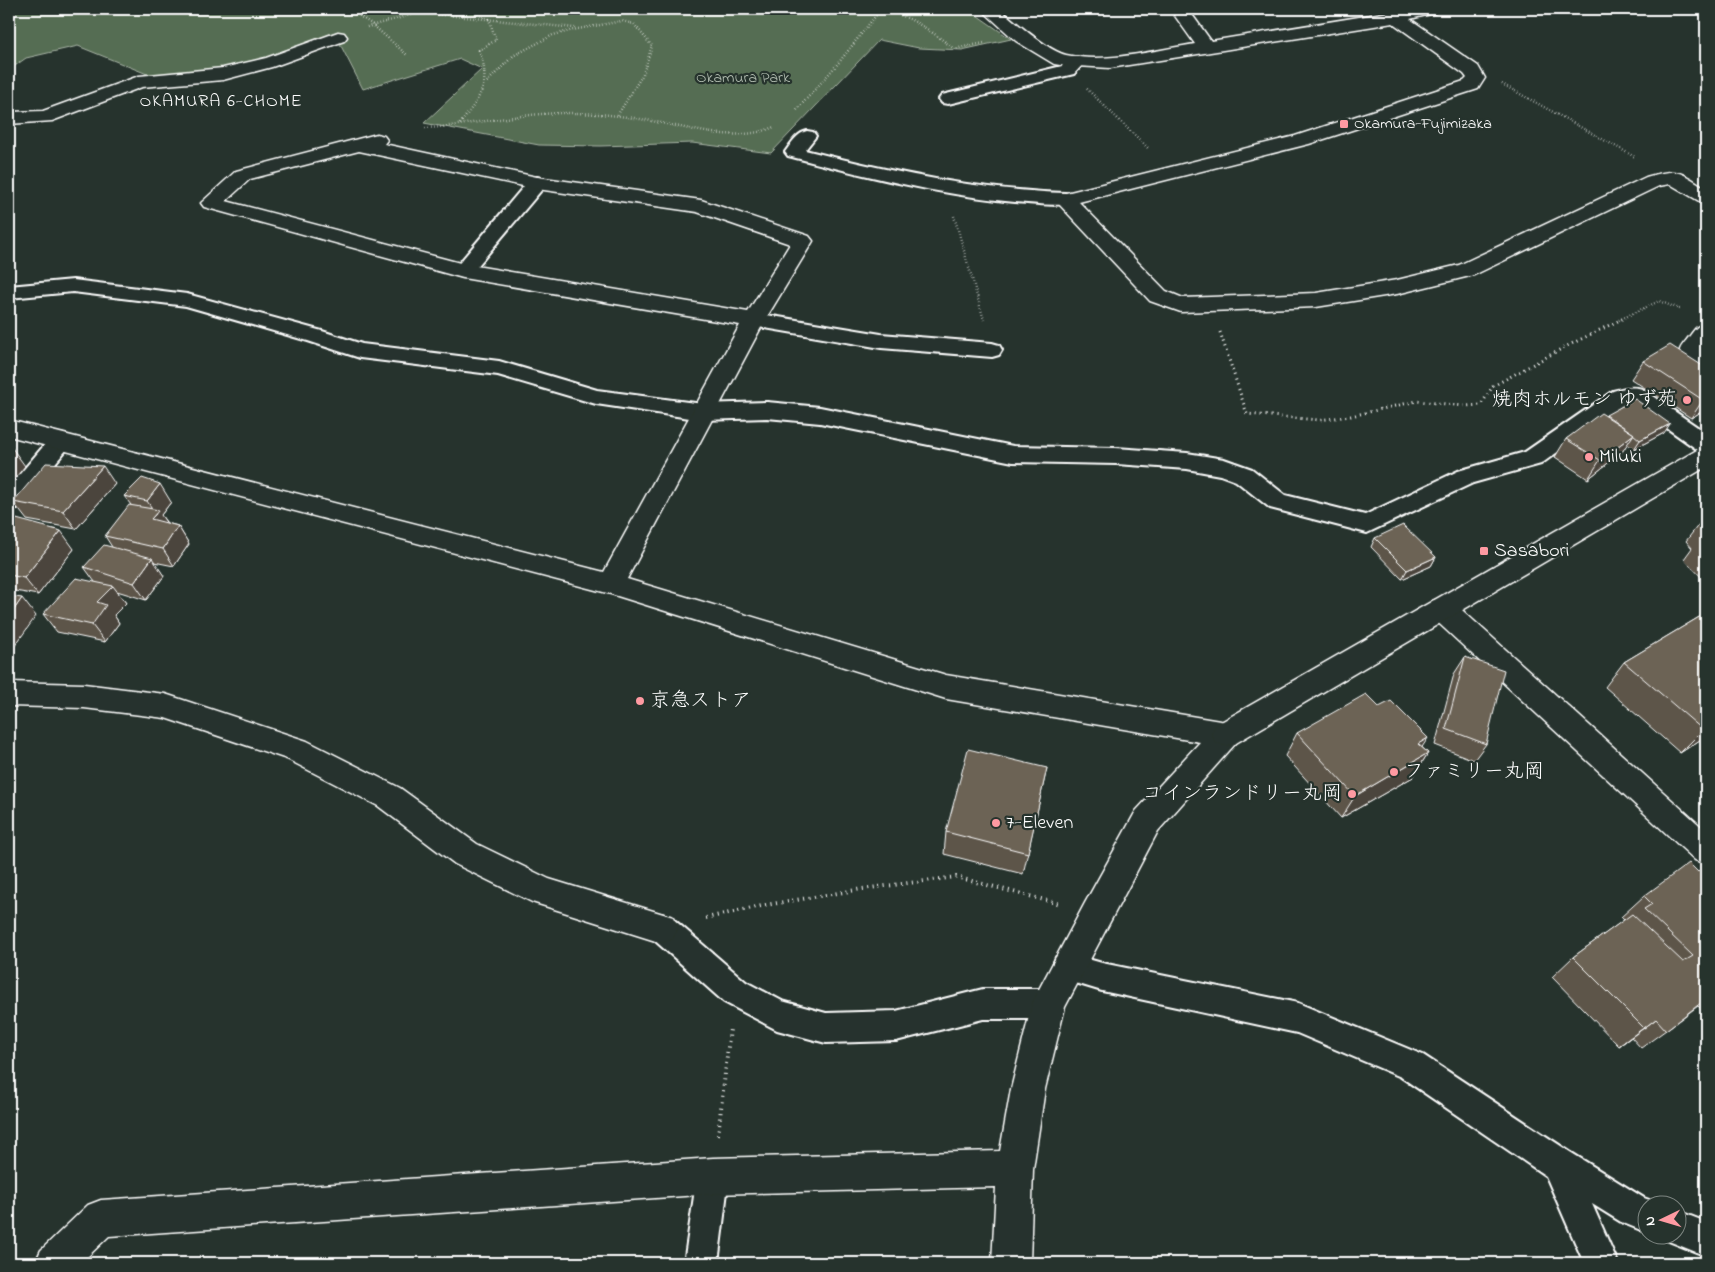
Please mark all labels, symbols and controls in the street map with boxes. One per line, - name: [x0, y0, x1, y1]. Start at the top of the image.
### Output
- park label: Okamura Park: [696, 66, 791, 90]
- district label: OKAMURA 6-CHOME: [139, 89, 303, 115]
- place label: Okamura-Fujimizaka: [1354, 112, 1492, 136]
- marker: Okamura-Fujimizaka: [1338, 118, 1350, 130]
- place label: 焼肉ホルモン ゆず苑: [1492, 386, 1677, 415]
- marker: 焼肉ホルモン ゆず苑: [1681, 394, 1693, 406]
- place label: Miluki: [1599, 443, 1642, 472]
- marker: Miluki: [1583, 451, 1595, 463]
- place label: Sasabori: [1494, 537, 1569, 566]
- marker: Sasabori: [1478, 545, 1490, 557]
- place label: 京急ストア: [650, 687, 752, 716]
- marker: 京急ストア: [634, 695, 646, 707]
- place label: ファミリー丸岡: [1404, 758, 1544, 787]
- marker: ファミリー丸岡: [1388, 766, 1400, 778]
- place label: コインランドリー丸岡: [1142, 780, 1342, 809]
- marker: コインランドリー丸岡: [1346, 788, 1358, 800]
- place label: 7-Eleven: [1006, 809, 1073, 838]
- marker: 7-Eleven: [990, 817, 1002, 829]
- north arrow: [1638, 1194, 1688, 1244]
- text: N: [1640, 1215, 1661, 1227]

